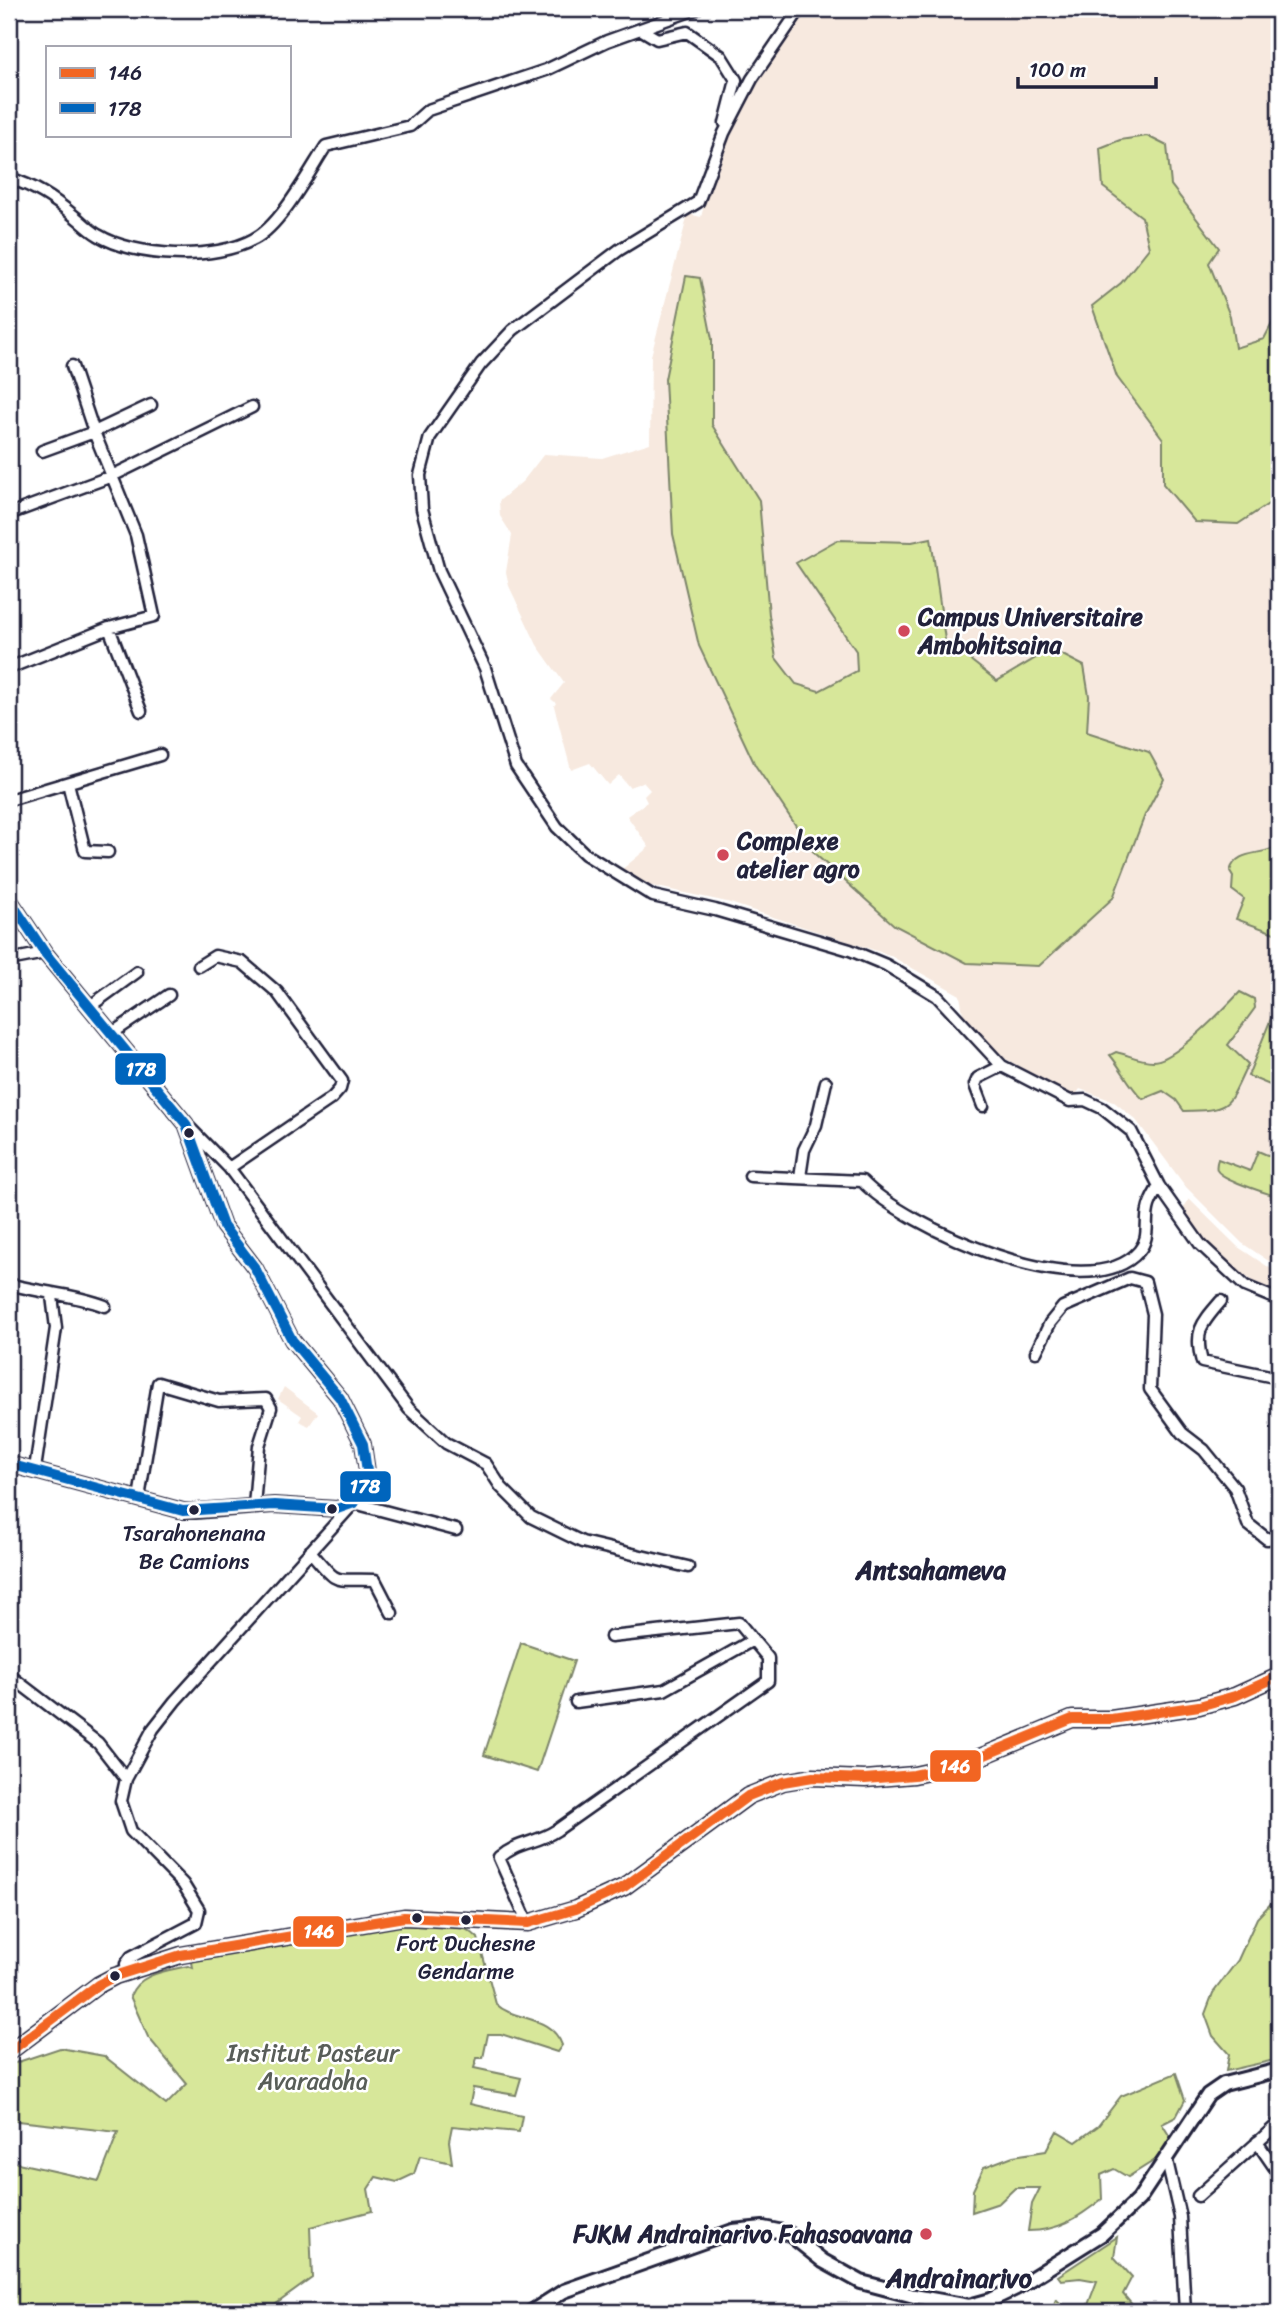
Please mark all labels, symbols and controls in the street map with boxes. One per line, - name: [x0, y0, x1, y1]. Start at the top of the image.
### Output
- legend: [46, 46, 290, 136]
- scale bar: [1018, 46, 1157, 90]
- text: 100 m: [1029, 51, 1086, 89]
- text: 146: [108, 54, 142, 92]
- text: 178: [108, 90, 142, 128]
- place label: Campus Universitaire Ambohitsaina: [917, 596, 1144, 666]
- marker: Campus Universitaire Ambohitsaina: [896, 623, 912, 639]
- place label: Complexe atelier agro: [736, 820, 860, 890]
- marker: Complexe atelier agro: [715, 847, 731, 863]
- line badge: 178: [114, 1052, 167, 1086]
- text: 178: [126, 1053, 157, 1086]
- unlabelled marker: [182, 1126, 196, 1140]
- line badge: 178: [339, 1470, 392, 1503]
- text: 178: [350, 1470, 381, 1503]
- unlabelled marker: [325, 1502, 339, 1516]
- marker: Tsarahonenana Be Camions: [187, 1503, 201, 1517]
- place label: Tsarahonenana Be Camions: [123, 1514, 265, 1581]
- district label: Antsahameva: [855, 1547, 1006, 1593]
- line badge: 146: [929, 1749, 982, 1783]
- text: 146: [940, 1750, 971, 1783]
- unlabelled marker: [410, 1911, 424, 1925]
- marker: Fort Duchesne Gendarme: [459, 1913, 473, 1927]
- line badge: 146: [292, 1915, 345, 1948]
- text: 146: [304, 1915, 335, 1948]
- place label: Fort Duchesne Gendarme: [397, 1924, 535, 1991]
- unlabelled marker: [108, 1969, 122, 1983]
- park label: Institut Pasteur Avaradoha: [226, 2032, 401, 2102]
- place label: FJKM Andrainarivo Fahasoavana: [572, 2213, 913, 2255]
- marker: FJKM Andrainarivo Fahasoavana: [918, 2226, 934, 2242]
- district label: Andrainarivo: [885, 2255, 1033, 2301]

